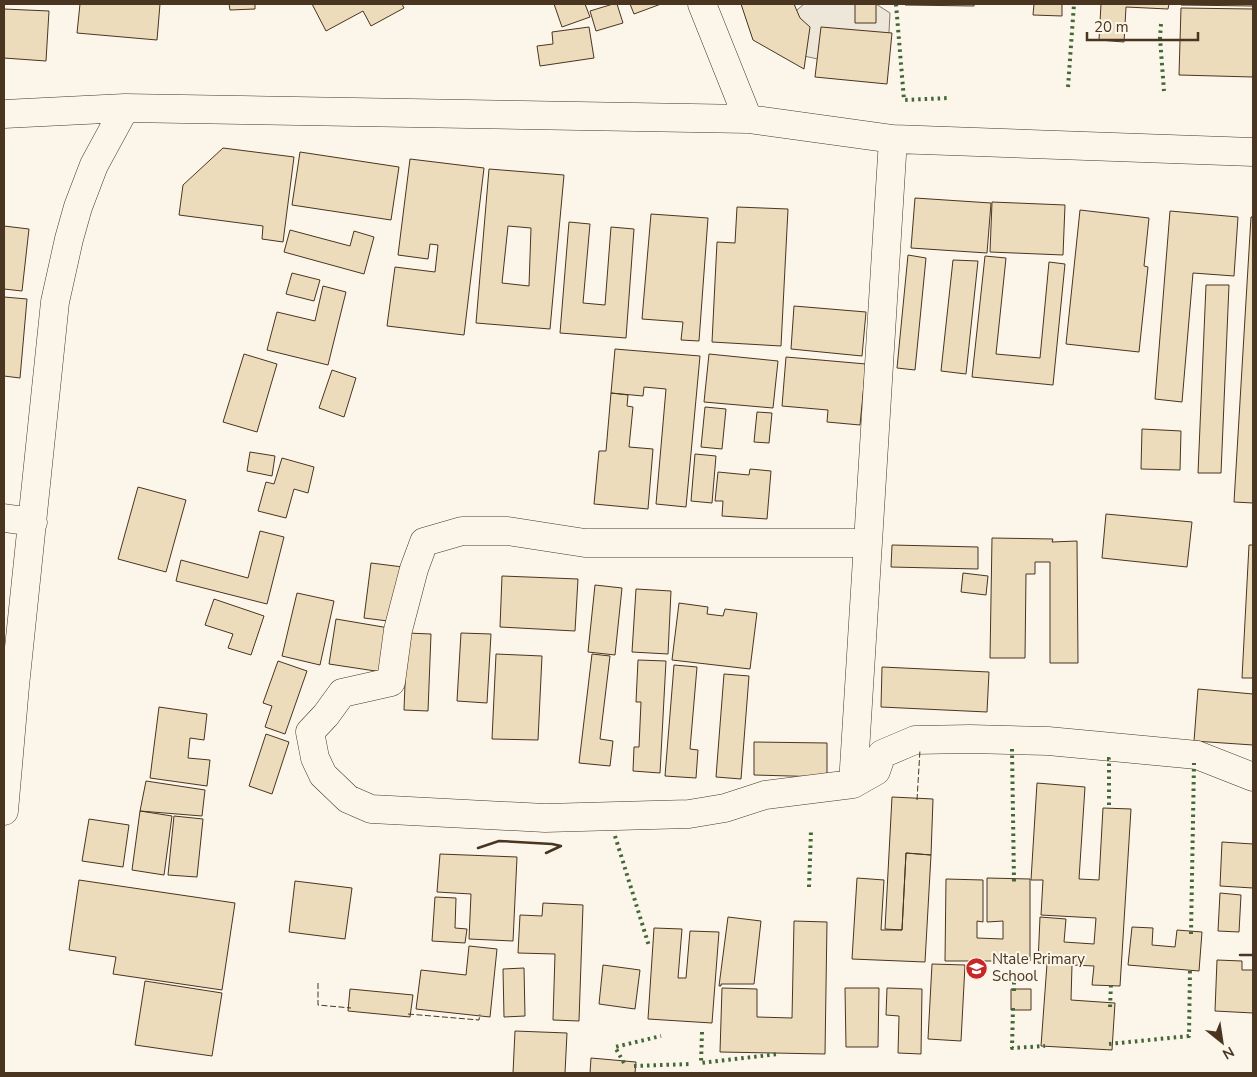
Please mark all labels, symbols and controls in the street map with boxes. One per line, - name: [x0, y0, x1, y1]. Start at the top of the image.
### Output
- scale bar: [1087, 10, 1198, 42]
- text: 20 m: [1094, 17, 1129, 37]
- place label: Ntale Primary School: [992, 949, 1085, 986]
- school or university icon: Ntale Primary School: [964, 956, 988, 980]
- north arrow: [1197, 1017, 1247, 1067]
- text: N: [1219, 1042, 1238, 1064]

